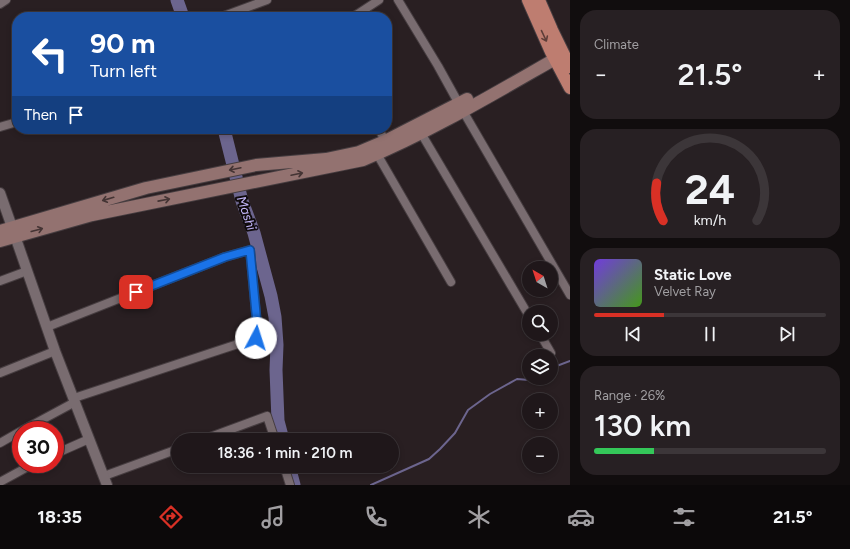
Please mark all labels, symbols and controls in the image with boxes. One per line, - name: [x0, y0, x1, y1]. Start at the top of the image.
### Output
- text: 90 m: [90, 26, 155, 60]
- icon: left: [24, 28, 76, 80]
- one-way arrow: [540, 30, 548, 42]
- text: Climate: [594, 37, 639, 52]
- text: 21.5°: [677, 56, 743, 93]
- text: Turn left: [90, 60, 157, 82]
- text: −: [594, 61, 608, 88]
- text: +: [812, 61, 826, 88]
- icon: arrive: [65, 104, 87, 126]
- text: Then: [24, 106, 57, 124]
- text: 24: [685, 164, 735, 214]
- one-way arrow: [229, 166, 242, 174]
- one-way arrow: [290, 169, 303, 177]
- water label: Mashi: [234, 194, 260, 233]
- one-way arrow: [102, 196, 115, 203]
- one-way arrow: [157, 196, 170, 204]
- text: km/h: [694, 211, 726, 229]
- one-way arrow: [31, 226, 44, 233]
- north arrow: [522, 261, 558, 297]
- map controls: [522, 261, 558, 473]
- text: Static Love: [654, 266, 732, 284]
- pin: [119, 275, 153, 309]
- icon: arrive: [125, 281, 147, 303]
- text: Velvet Ray: [654, 284, 716, 299]
- button: search: [522, 305, 558, 341]
- position arrow: [235, 317, 277, 359]
- icon: previous: [622, 323, 644, 345]
- icon: pause: [699, 323, 721, 345]
- icon: next: [776, 323, 798, 345]
- button: layers: [522, 349, 558, 385]
- text: Range · 26%: [594, 388, 665, 403]
- button: +: [522, 393, 558, 429]
- text: 130 km: [594, 407, 691, 444]
- speed limit sign: 30: [12, 421, 64, 473]
- button: −: [522, 437, 558, 473]
- text: 18:36 · 1 min · 210 m: [218, 444, 352, 462]
- icon: directions: [157, 503, 185, 531]
- icon: music: [259, 503, 287, 531]
- icon: phone: [362, 503, 390, 531]
- icon: climate: [465, 503, 493, 531]
- icon: car: [567, 503, 595, 531]
- icon: filters: [670, 503, 698, 531]
- text: 18:35: [37, 506, 82, 528]
- text: 21.5°: [773, 506, 813, 528]

